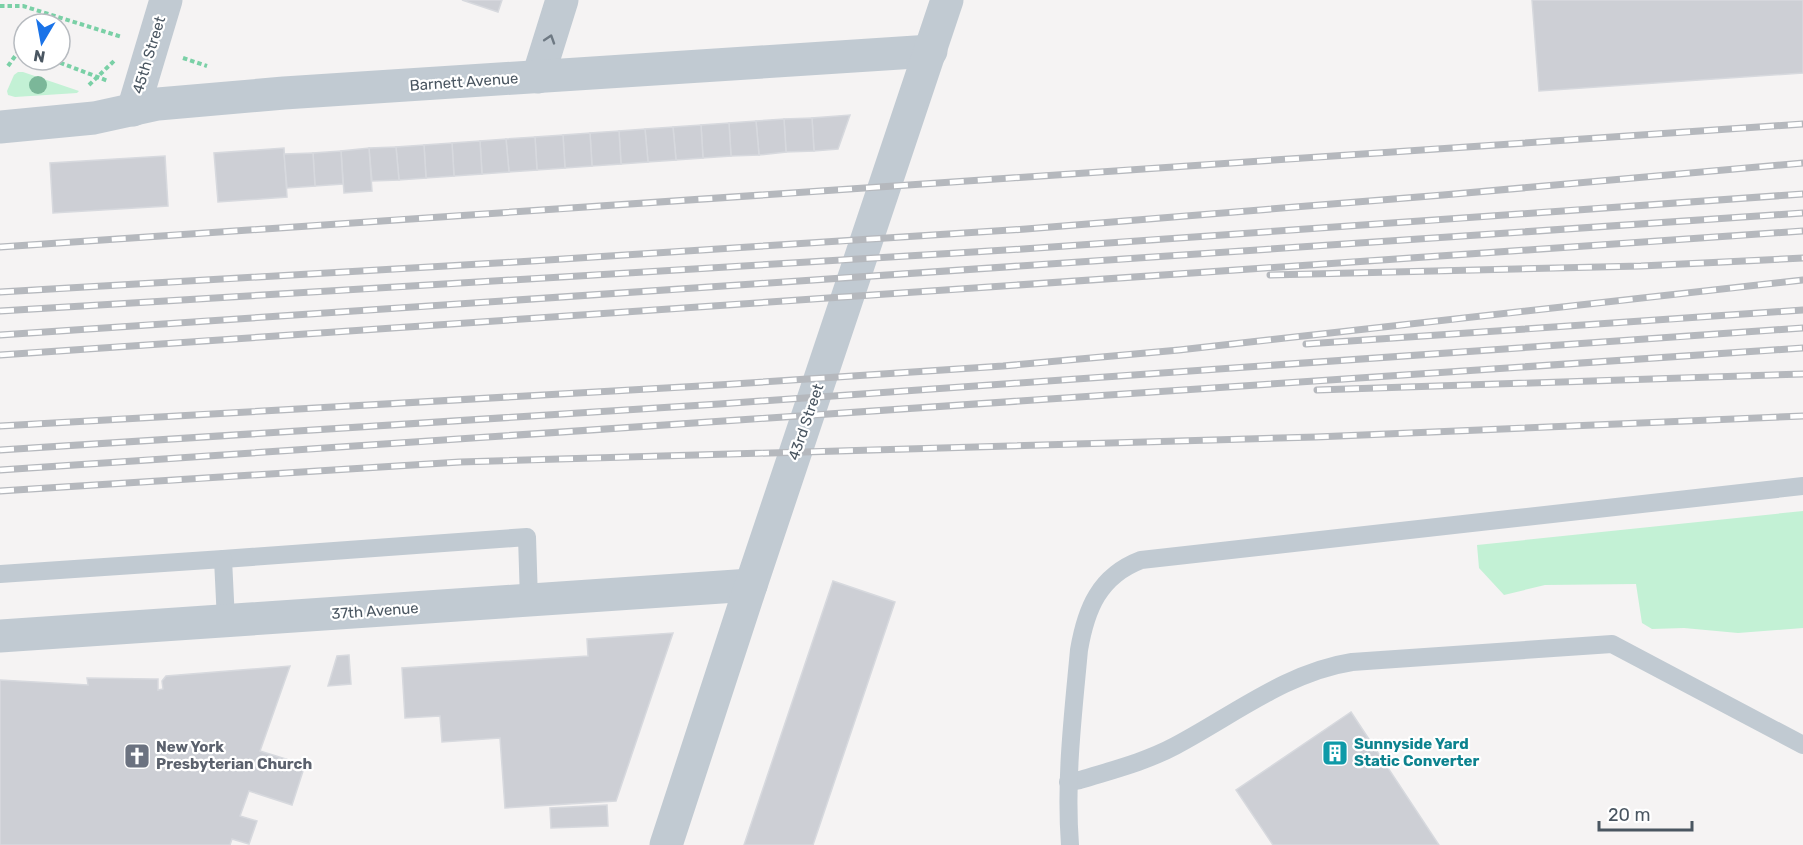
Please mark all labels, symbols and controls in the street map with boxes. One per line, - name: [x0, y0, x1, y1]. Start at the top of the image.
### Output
- north arrow: [12, 12, 72, 72]
- street label: 45th Street: [129, 14, 169, 96]
- one-way arrow: [543, 34, 555, 45]
- text: N: [32, 46, 47, 67]
- street label: Barnett Avenue: [409, 69, 519, 95]
- street label: 43rd Street: [784, 381, 828, 463]
- street label: 37th Avenue: [331, 599, 419, 623]
- place label: Sunnyside Yard Static Converter: [1354, 735, 1479, 770]
- place label: New York Presbyterian Church: [156, 738, 312, 773]
- building icon: Sunnyside Yard Static Converter: [1320, 738, 1350, 768]
- church icon: New York Presbyterian Church: [122, 741, 152, 771]
- scale bar: [1599, 794, 1692, 832]
- text: 20 m: [1608, 804, 1650, 826]

